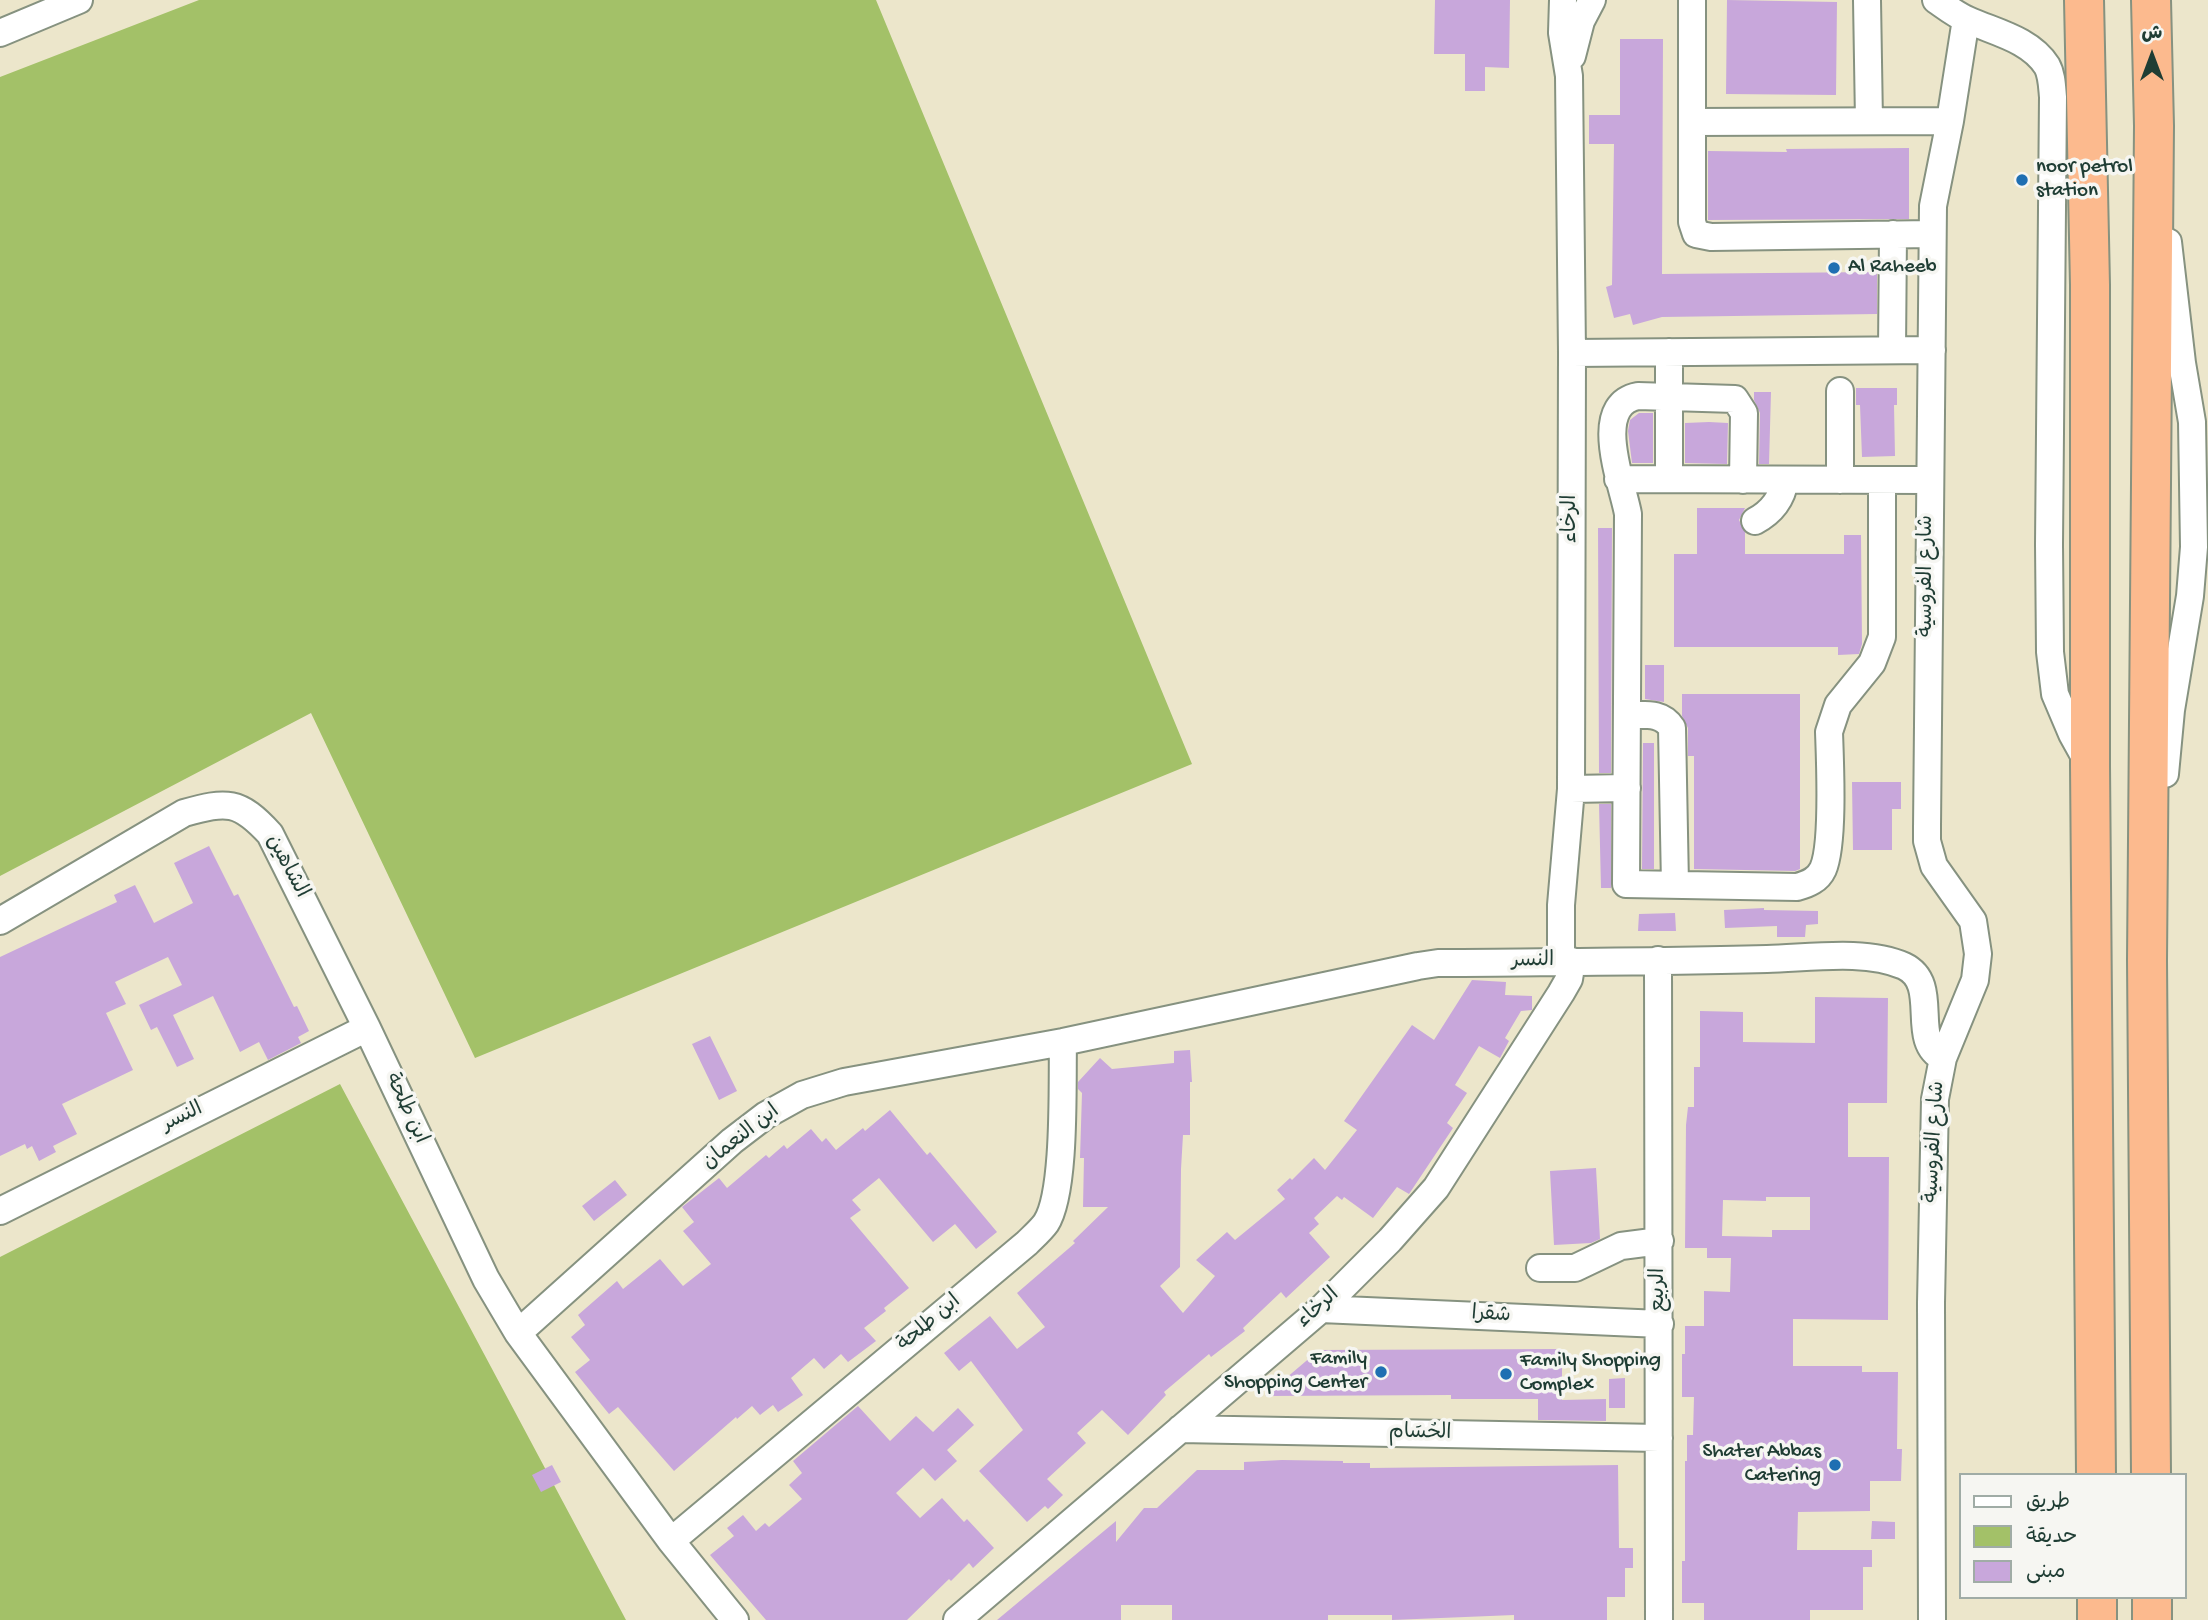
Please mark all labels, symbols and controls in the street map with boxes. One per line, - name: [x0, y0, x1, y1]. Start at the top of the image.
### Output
- north arrow: [2117, 21, 2187, 91]
- text: ش: [2142, 23, 2162, 46]
- place label: noor petrol station: [2036, 155, 2133, 205]
- marker: noor petrol station: [2014, 172, 2030, 188]
- place label: Al Raheeb: [1848, 255, 1937, 281]
- marker: Al Raheeb: [1826, 260, 1842, 276]
- street label: الرخاء: [1559, 495, 1585, 543]
- street label: شارع الفروسية: [1915, 515, 1941, 637]
- street label: الشاهين: [259, 831, 313, 903]
- street label: النسر: [1512, 949, 1554, 975]
- street label: ابن طلحة: [378, 1070, 432, 1148]
- street label: شارع الفروسية: [1920, 1081, 1952, 1203]
- street label: النسر: [158, 1097, 208, 1139]
- street label: ابن النعمان: [698, 1100, 786, 1176]
- street label: الربيع: [1647, 1268, 1673, 1312]
- street label: الرخاء: [1292, 1283, 1346, 1335]
- street label: ابن طلحة: [893, 1290, 967, 1358]
- street label: شقرا: [1471, 1302, 1511, 1330]
- place label: Family Shopping Center: [1224, 1347, 1367, 1397]
- place label: Family Shopping Complex: [1520, 1349, 1661, 1399]
- marker: Family Shopping Center: [1373, 1364, 1389, 1380]
- marker: Family Shopping Complex: [1498, 1366, 1514, 1382]
- street label: الحُسَام: [1388, 1421, 1452, 1447]
- place label: Shater Abbas Catering: [1703, 1440, 1821, 1490]
- marker: Shater Abbas Catering: [1827, 1457, 1843, 1473]
- legend: [1960, 1473, 2187, 1599]
- text: طريق: [2026, 1491, 2070, 1516]
- text: حديقة: [2026, 1526, 2077, 1551]
- text: مبنى: [2026, 1561, 2065, 1586]

